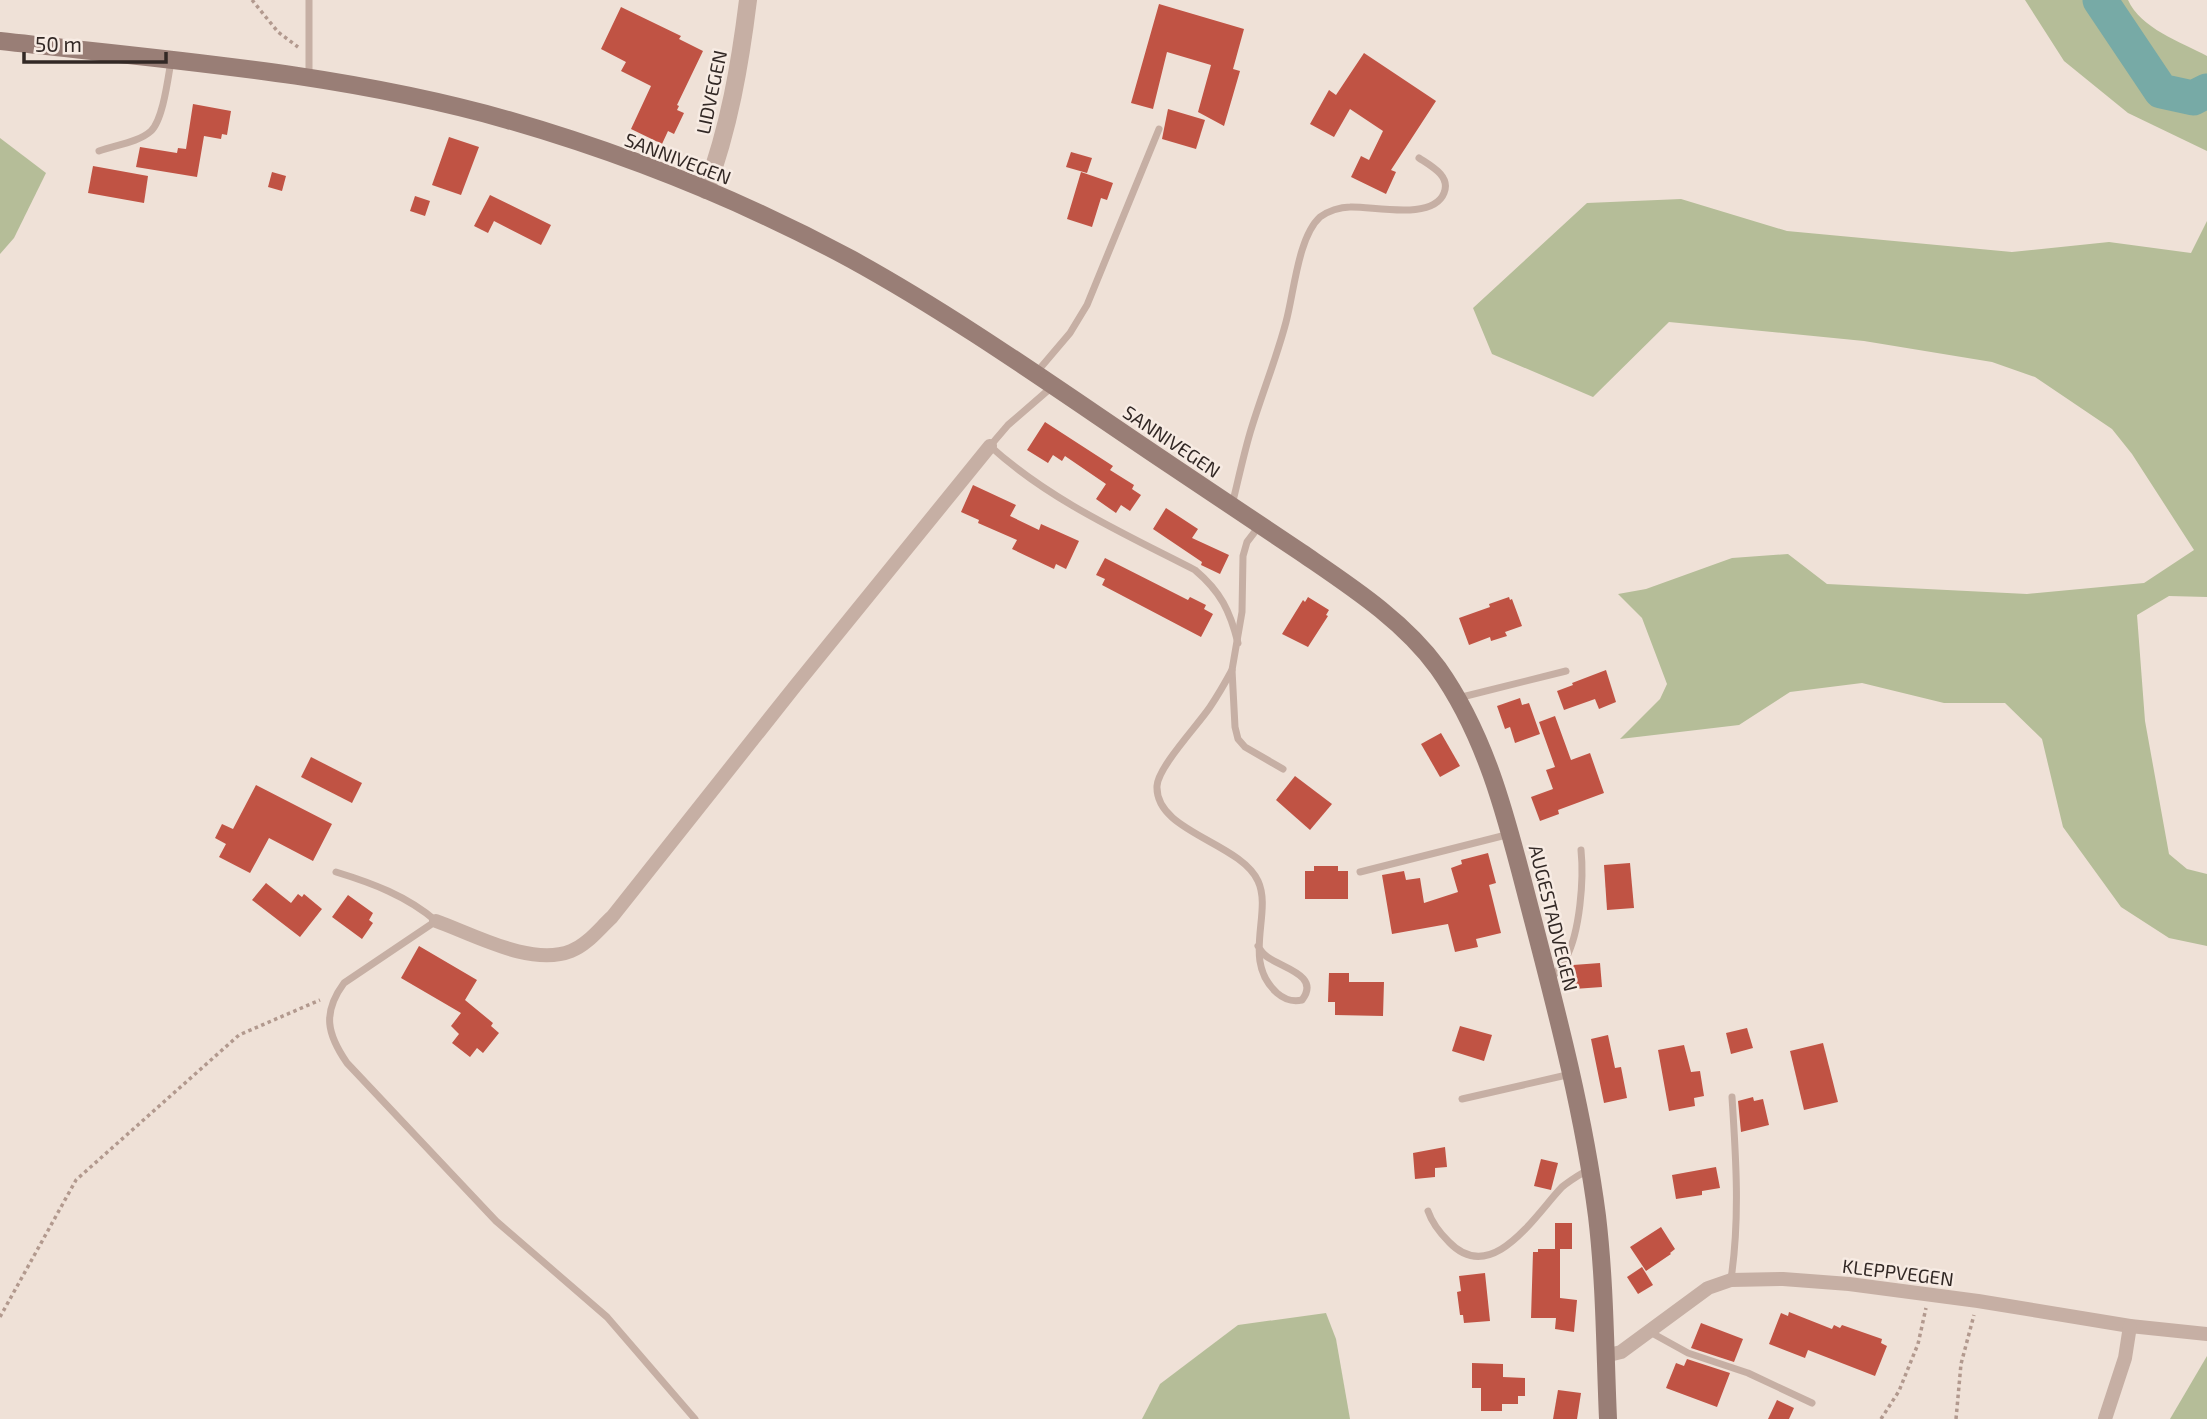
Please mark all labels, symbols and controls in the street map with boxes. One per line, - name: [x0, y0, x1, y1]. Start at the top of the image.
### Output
- scale bar: [24, 21, 166, 65]
- text: 50 m: [35, 31, 82, 56]
- street label: LIDVEGEN: [691, 48, 731, 136]
- street label: SANNIVEGEN: [621, 127, 735, 189]
- street label: SANNIVEGEN: [1119, 400, 1225, 482]
- street label: AUGESTADVEGEN: [1525, 842, 1583, 994]
- street label: KLEPPVEGEN: [1841, 1254, 1955, 1290]

